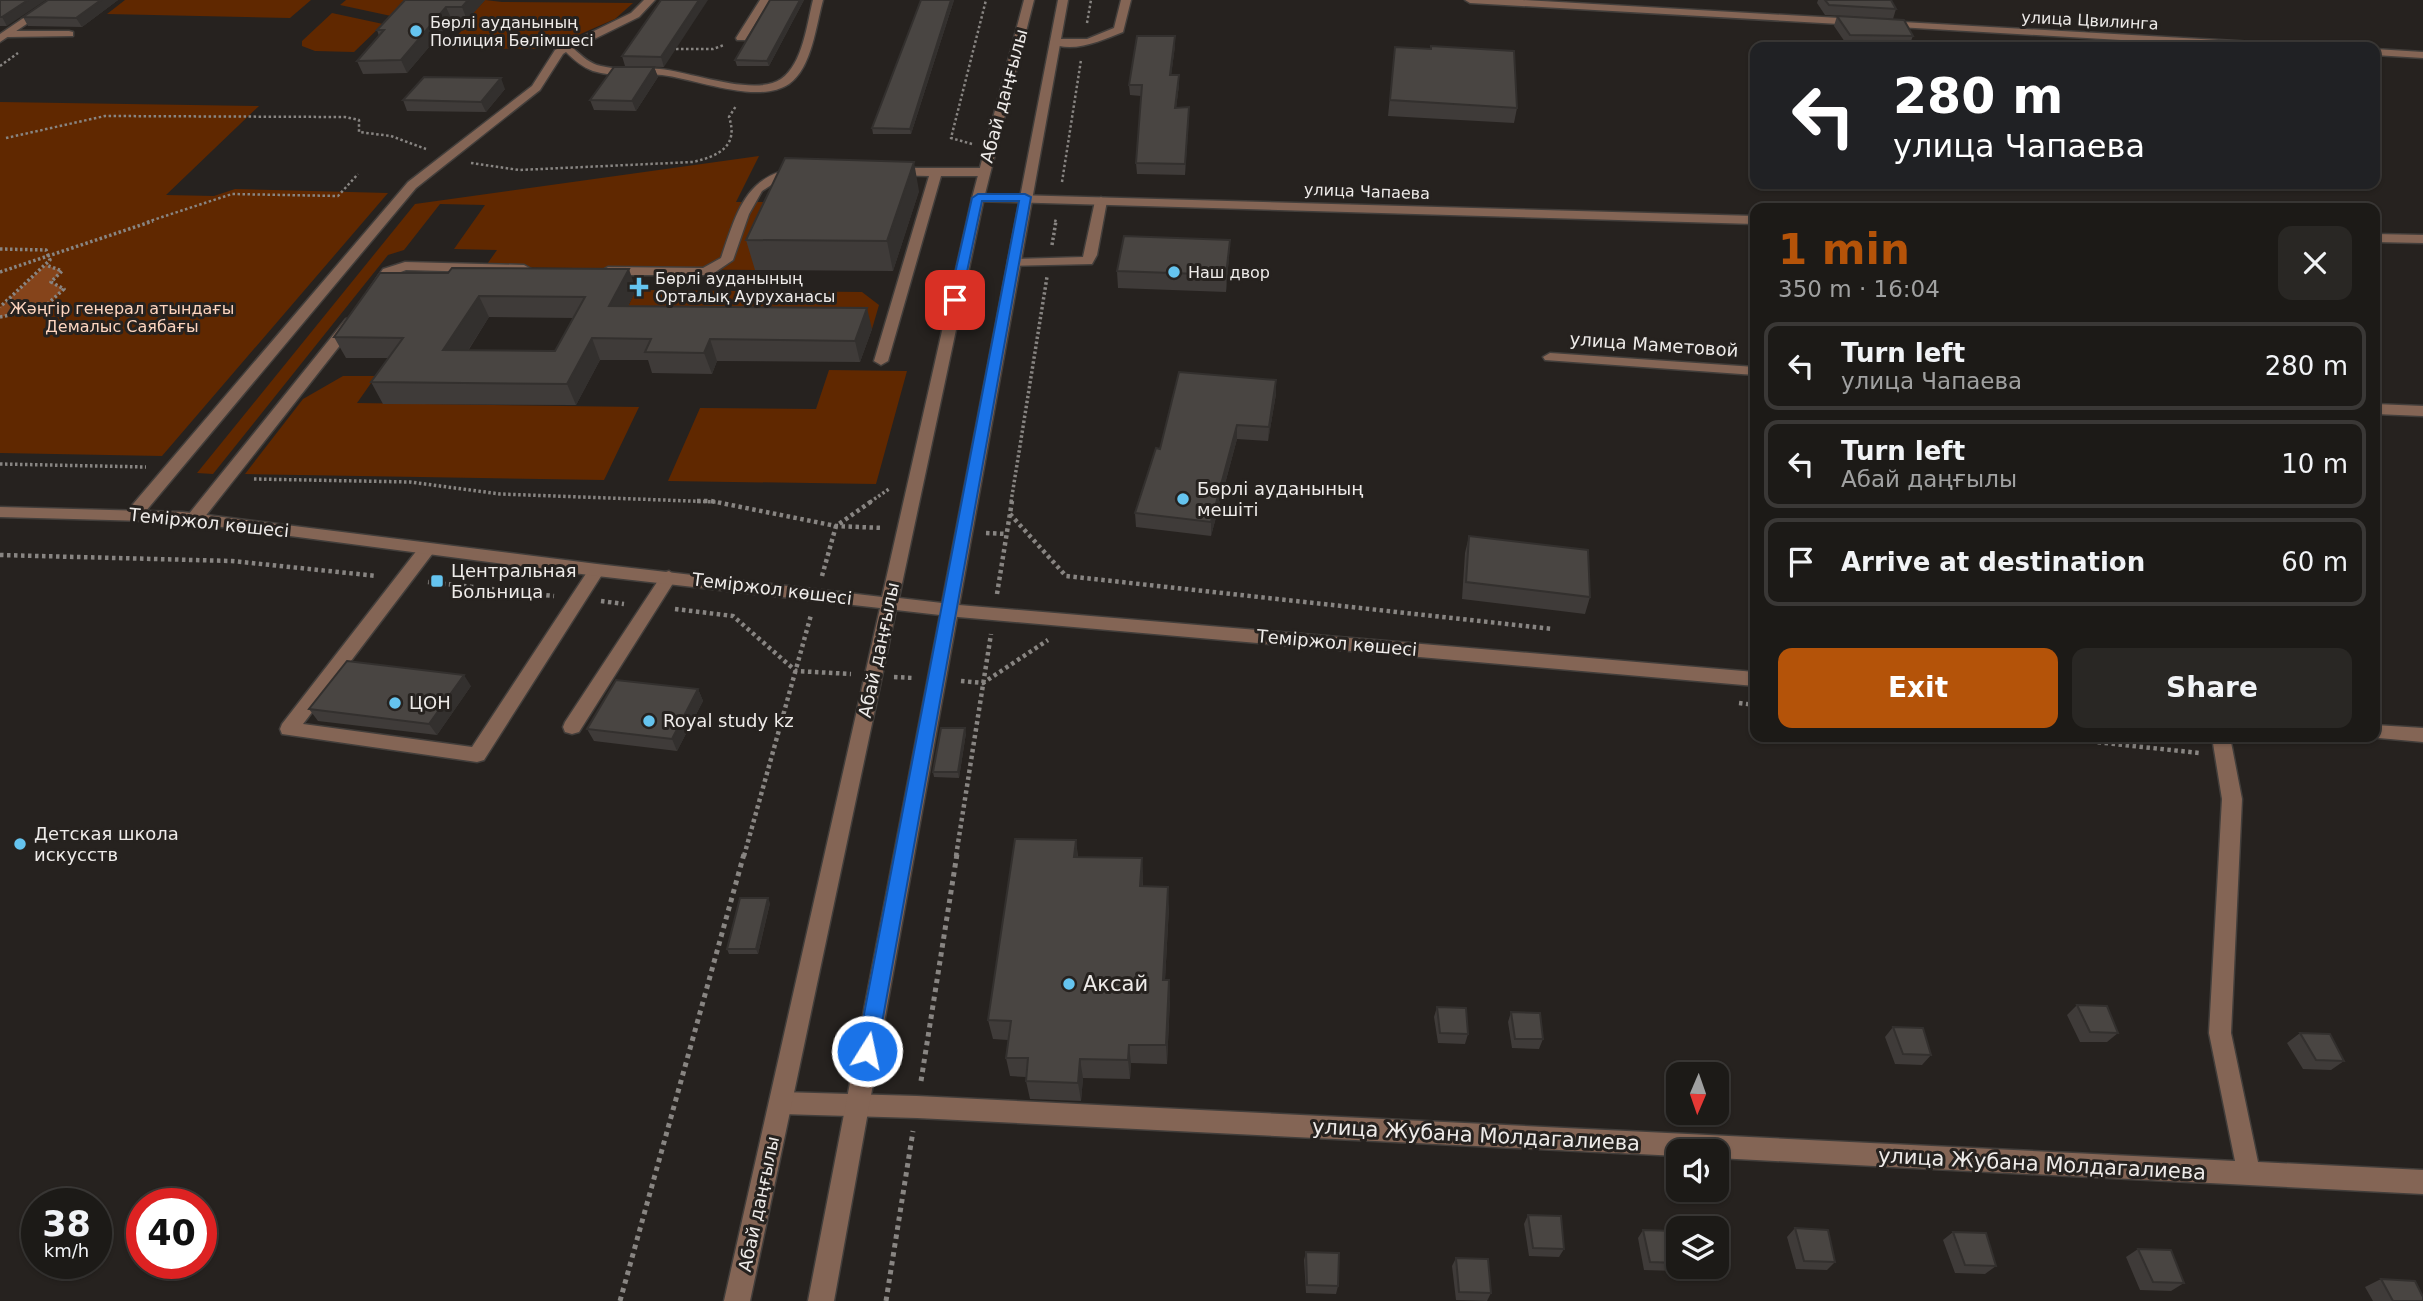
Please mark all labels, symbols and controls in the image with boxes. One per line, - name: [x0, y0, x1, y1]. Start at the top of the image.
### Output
- street label: улица Цвилинга: [2021, 7, 2159, 34]
- place label: Бөрлі ауданының Полиция Бөлімшесі: [430, 13, 594, 50]
- marker: Бөрлі ауданының Полиция Бөлімшесі: [408, 23, 424, 39]
- street label: Абай даңғылы: [976, 27, 1031, 165]
- text: 280 m: [1893, 68, 2063, 125]
- icon: left: [1778, 70, 1869, 161]
- text: улица Чапаева: [1893, 127, 2145, 165]
- street label: улица Чапаева: [1304, 180, 1430, 203]
- text: 1 min: [1778, 225, 1910, 274]
- button: close: [2278, 226, 2352, 300]
- place label: Наш двор: [1188, 263, 1270, 282]
- marker: Наш двор: [1166, 264, 1182, 280]
- place label: Бөрлі ауданының Орталық Ауруханасы: [655, 269, 836, 306]
- pin: [925, 270, 985, 330]
- text: 350 m · 16:04: [1778, 276, 1940, 302]
- marker: Бөрлі ауданының Орталық Ауруханасы: [629, 277, 649, 297]
- icon: arrive: [936, 281, 974, 319]
- park label: Жәңгір генерал атындағы Демалыс Саябағы: [10, 299, 234, 336]
- street label: улица Маметовой: [1569, 328, 1739, 361]
- text: Turn left: [1841, 338, 1965, 368]
- icon: left: [1782, 347, 1820, 385]
- text: 280 m: [2265, 351, 2348, 381]
- text: улица Чапаева: [1841, 368, 2022, 394]
- text: Turn left: [1841, 436, 1965, 466]
- icon: left: [1782, 445, 1820, 483]
- text: 10 m: [2281, 449, 2348, 479]
- text: Абай даңғылы: [1841, 466, 2017, 492]
- place label: Бөрлі ауданының мешіті: [1197, 478, 1363, 520]
- marker: Бөрлі ауданының мешіті: [1175, 491, 1191, 507]
- street label: Теміржол көшесі: [127, 504, 290, 541]
- icon: arrive: [1782, 543, 1820, 581]
- text: Arrive at destination: [1841, 547, 2145, 577]
- text: 60 m: [2281, 547, 2348, 577]
- place label: Центральная Больница: [451, 560, 577, 602]
- street label: Теміржол көшесі: [690, 568, 853, 609]
- marker: Центральная Больница: [429, 573, 445, 589]
- street label: Абай даңғылы: [854, 580, 903, 719]
- street label: Теміржол көшесі: [1255, 625, 1418, 660]
- button: Exit: [1778, 648, 2058, 728]
- button: Share: [2072, 648, 2352, 728]
- place label: ЦОН: [409, 692, 451, 713]
- marker: ЦОН: [387, 695, 403, 711]
- place label: Royal study kz: [663, 710, 794, 731]
- marker: Royal study kz: [641, 713, 657, 729]
- place label: Детская школа искусств: [34, 823, 179, 865]
- marker: Детская школа искусств: [12, 836, 28, 852]
- place label: Аксай: [1083, 972, 1148, 996]
- marker: Аксай: [1061, 976, 1077, 992]
- position arrow: [830, 1014, 904, 1088]
- north arrow: [1666, 1062, 1729, 1125]
- map controls: [1666, 1062, 1729, 1279]
- street label: улица Жубана Молдагалиева: [1311, 1114, 1641, 1156]
- street label: Абай даңғылы: [734, 1134, 783, 1273]
- button: sound: [1666, 1139, 1729, 1202]
- street label: улица Жубана Молдагалиева: [1877, 1143, 2207, 1185]
- speed limit sign: 40: [126, 1188, 217, 1279]
- text: 38: [42, 1204, 91, 1244]
- button: layers: [1666, 1216, 1729, 1279]
- text: km/h: [44, 1240, 89, 1261]

